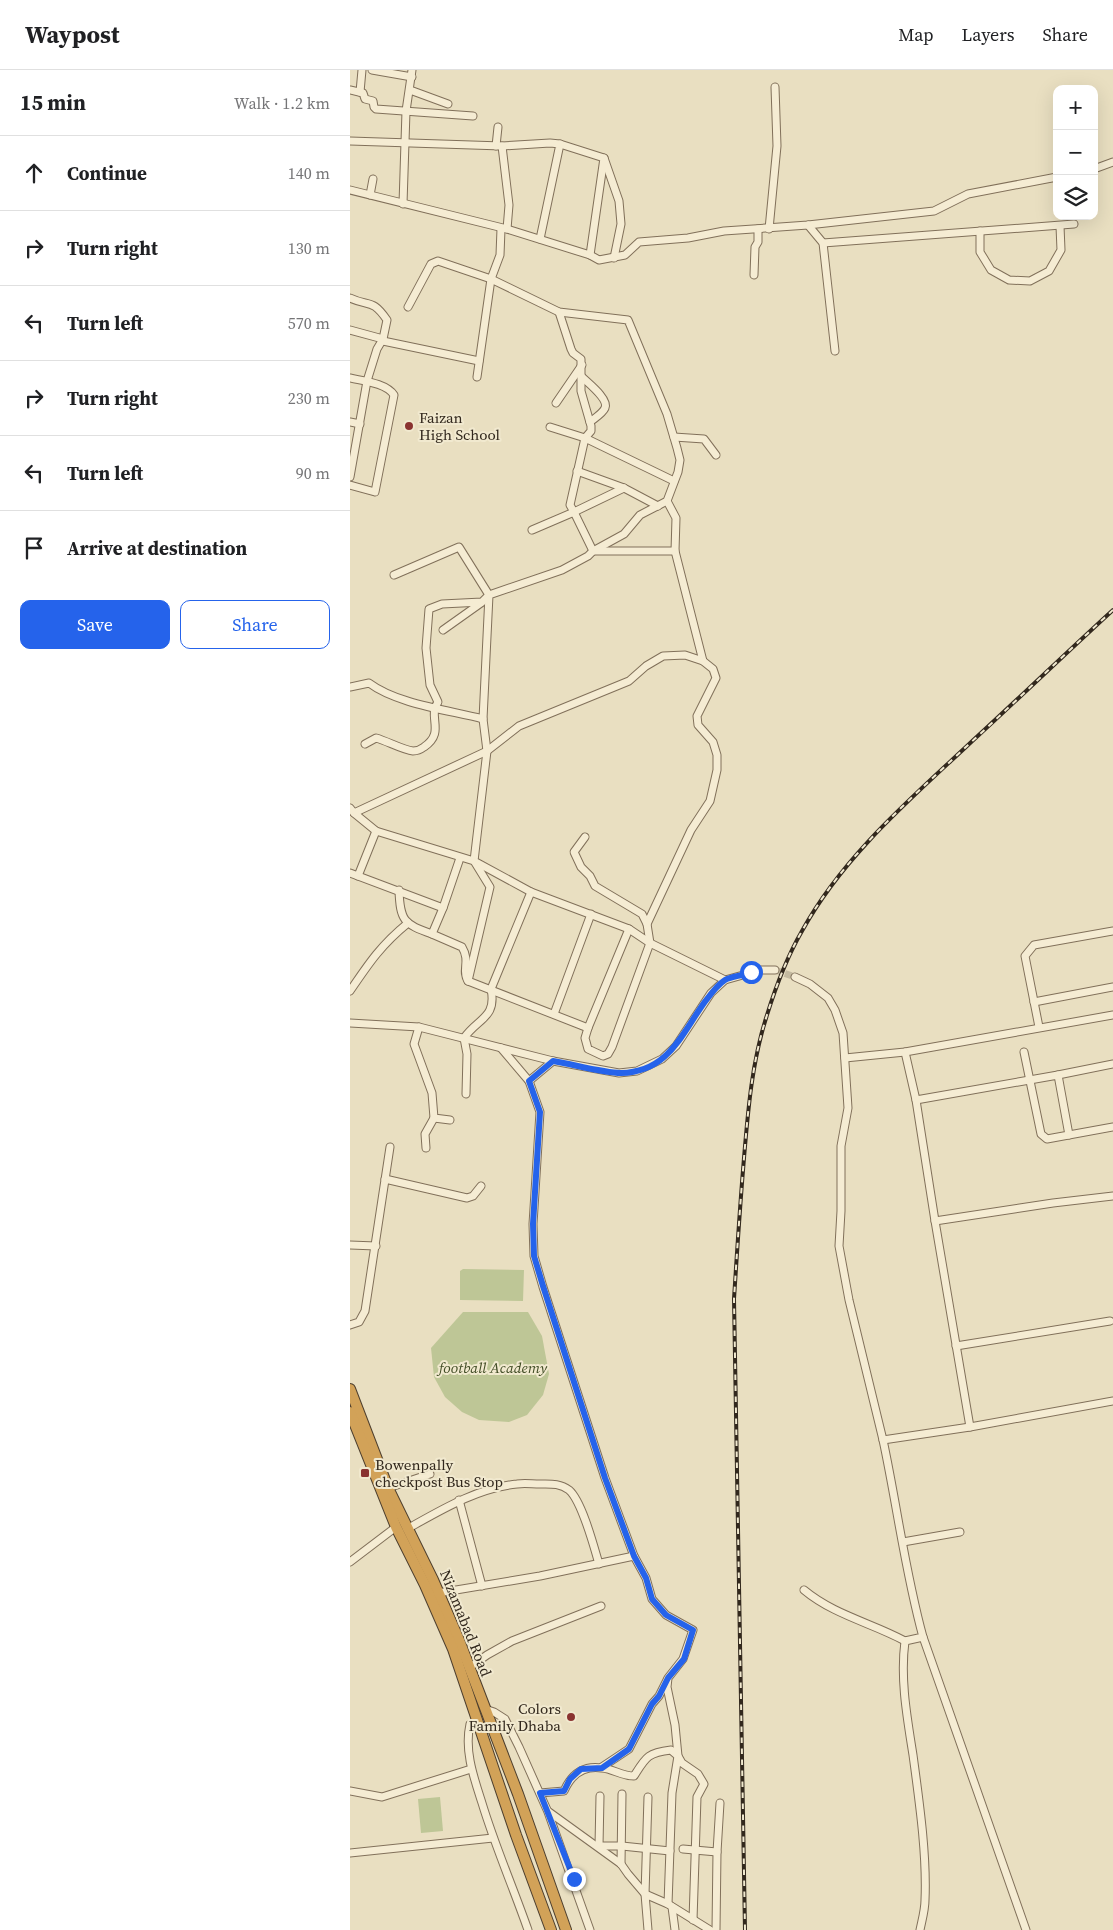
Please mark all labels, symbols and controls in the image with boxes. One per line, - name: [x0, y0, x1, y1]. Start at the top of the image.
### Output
- text: Waypost: [25, 18, 120, 51]
- text: Map: [898, 22, 933, 47]
- text: Layers: [961, 22, 1014, 47]
- text: Share: [1042, 22, 1088, 47]
- map controls: [1053, 85, 1098, 220]
- button: +: [1053, 85, 1098, 130]
- text: 15 min: [20, 88, 86, 117]
- text: Walk · 1.2 km: [234, 92, 330, 114]
- button: −: [1053, 130, 1098, 175]
- icon: ahead: [20, 159, 48, 187]
- text: Continue: [67, 160, 147, 186]
- text: 140 m: [288, 162, 330, 184]
- button: layers: [1053, 175, 1098, 220]
- icon: right: [20, 234, 48, 262]
- text: Turn right: [67, 235, 158, 261]
- text: 130 m: [288, 237, 330, 259]
- icon: left: [20, 309, 48, 337]
- text: Turn left: [67, 310, 143, 336]
- text: 570 m: [288, 312, 330, 334]
- icon: right: [20, 384, 48, 412]
- text: Turn right: [67, 385, 158, 411]
- text: 230 m: [288, 387, 330, 409]
- place label: Faizan High School: [419, 407, 501, 445]
- marker: Faizan High School: [403, 420, 415, 432]
- icon: left: [20, 459, 48, 487]
- text: Turn left: [67, 460, 143, 486]
- text: 90 m: [296, 462, 330, 484]
- icon: arrive: [20, 534, 48, 562]
- text: Arrive at destination: [67, 535, 247, 561]
- button: Save: [20, 600, 170, 649]
- button: Share: [180, 600, 330, 649]
- route start: [740, 961, 763, 984]
- park label: football Academy: [436, 1357, 548, 1378]
- place label: Bowenpally checkpost Bus Stop: [375, 1454, 503, 1492]
- marker: Bowenpally checkpost Bus Stop: [359, 1467, 371, 1479]
- street label: Nizamabad Road: [435, 1567, 497, 1680]
- place label: Colors Family Dhaba: [468, 1698, 561, 1736]
- marker: Colors Family Dhaba: [565, 1711, 577, 1723]
- route end: [563, 1868, 586, 1891]

